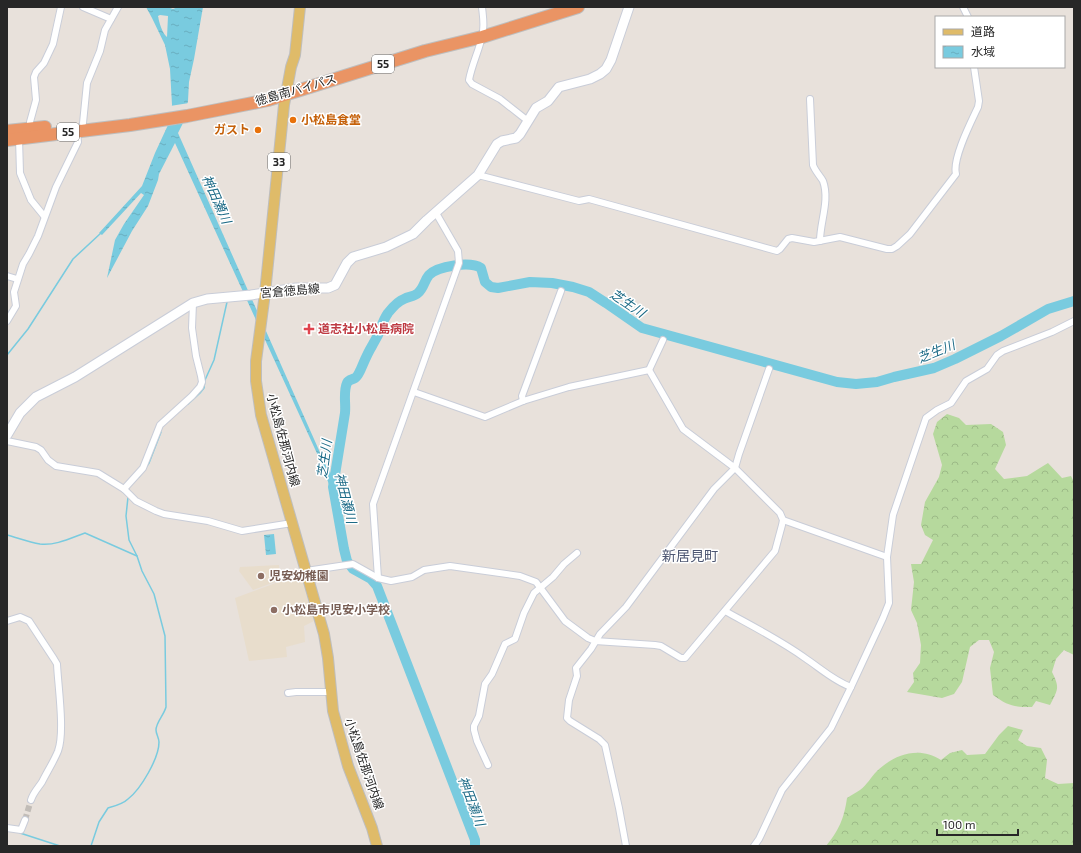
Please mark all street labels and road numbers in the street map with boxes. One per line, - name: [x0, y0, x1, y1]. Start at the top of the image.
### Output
- road number: 55: [372, 55, 394, 73]
- street label: 徳島南バイパス: [254, 71, 338, 107]
- road number: 55: [57, 123, 79, 141]
- road number: 33: [268, 153, 290, 171]
- street label: 宮倉徳島線: [259, 280, 320, 300]
- street label: 小松島佐那河内線: [265, 392, 303, 488]
- street label: 小松島佐那河内線: [343, 716, 387, 811]

